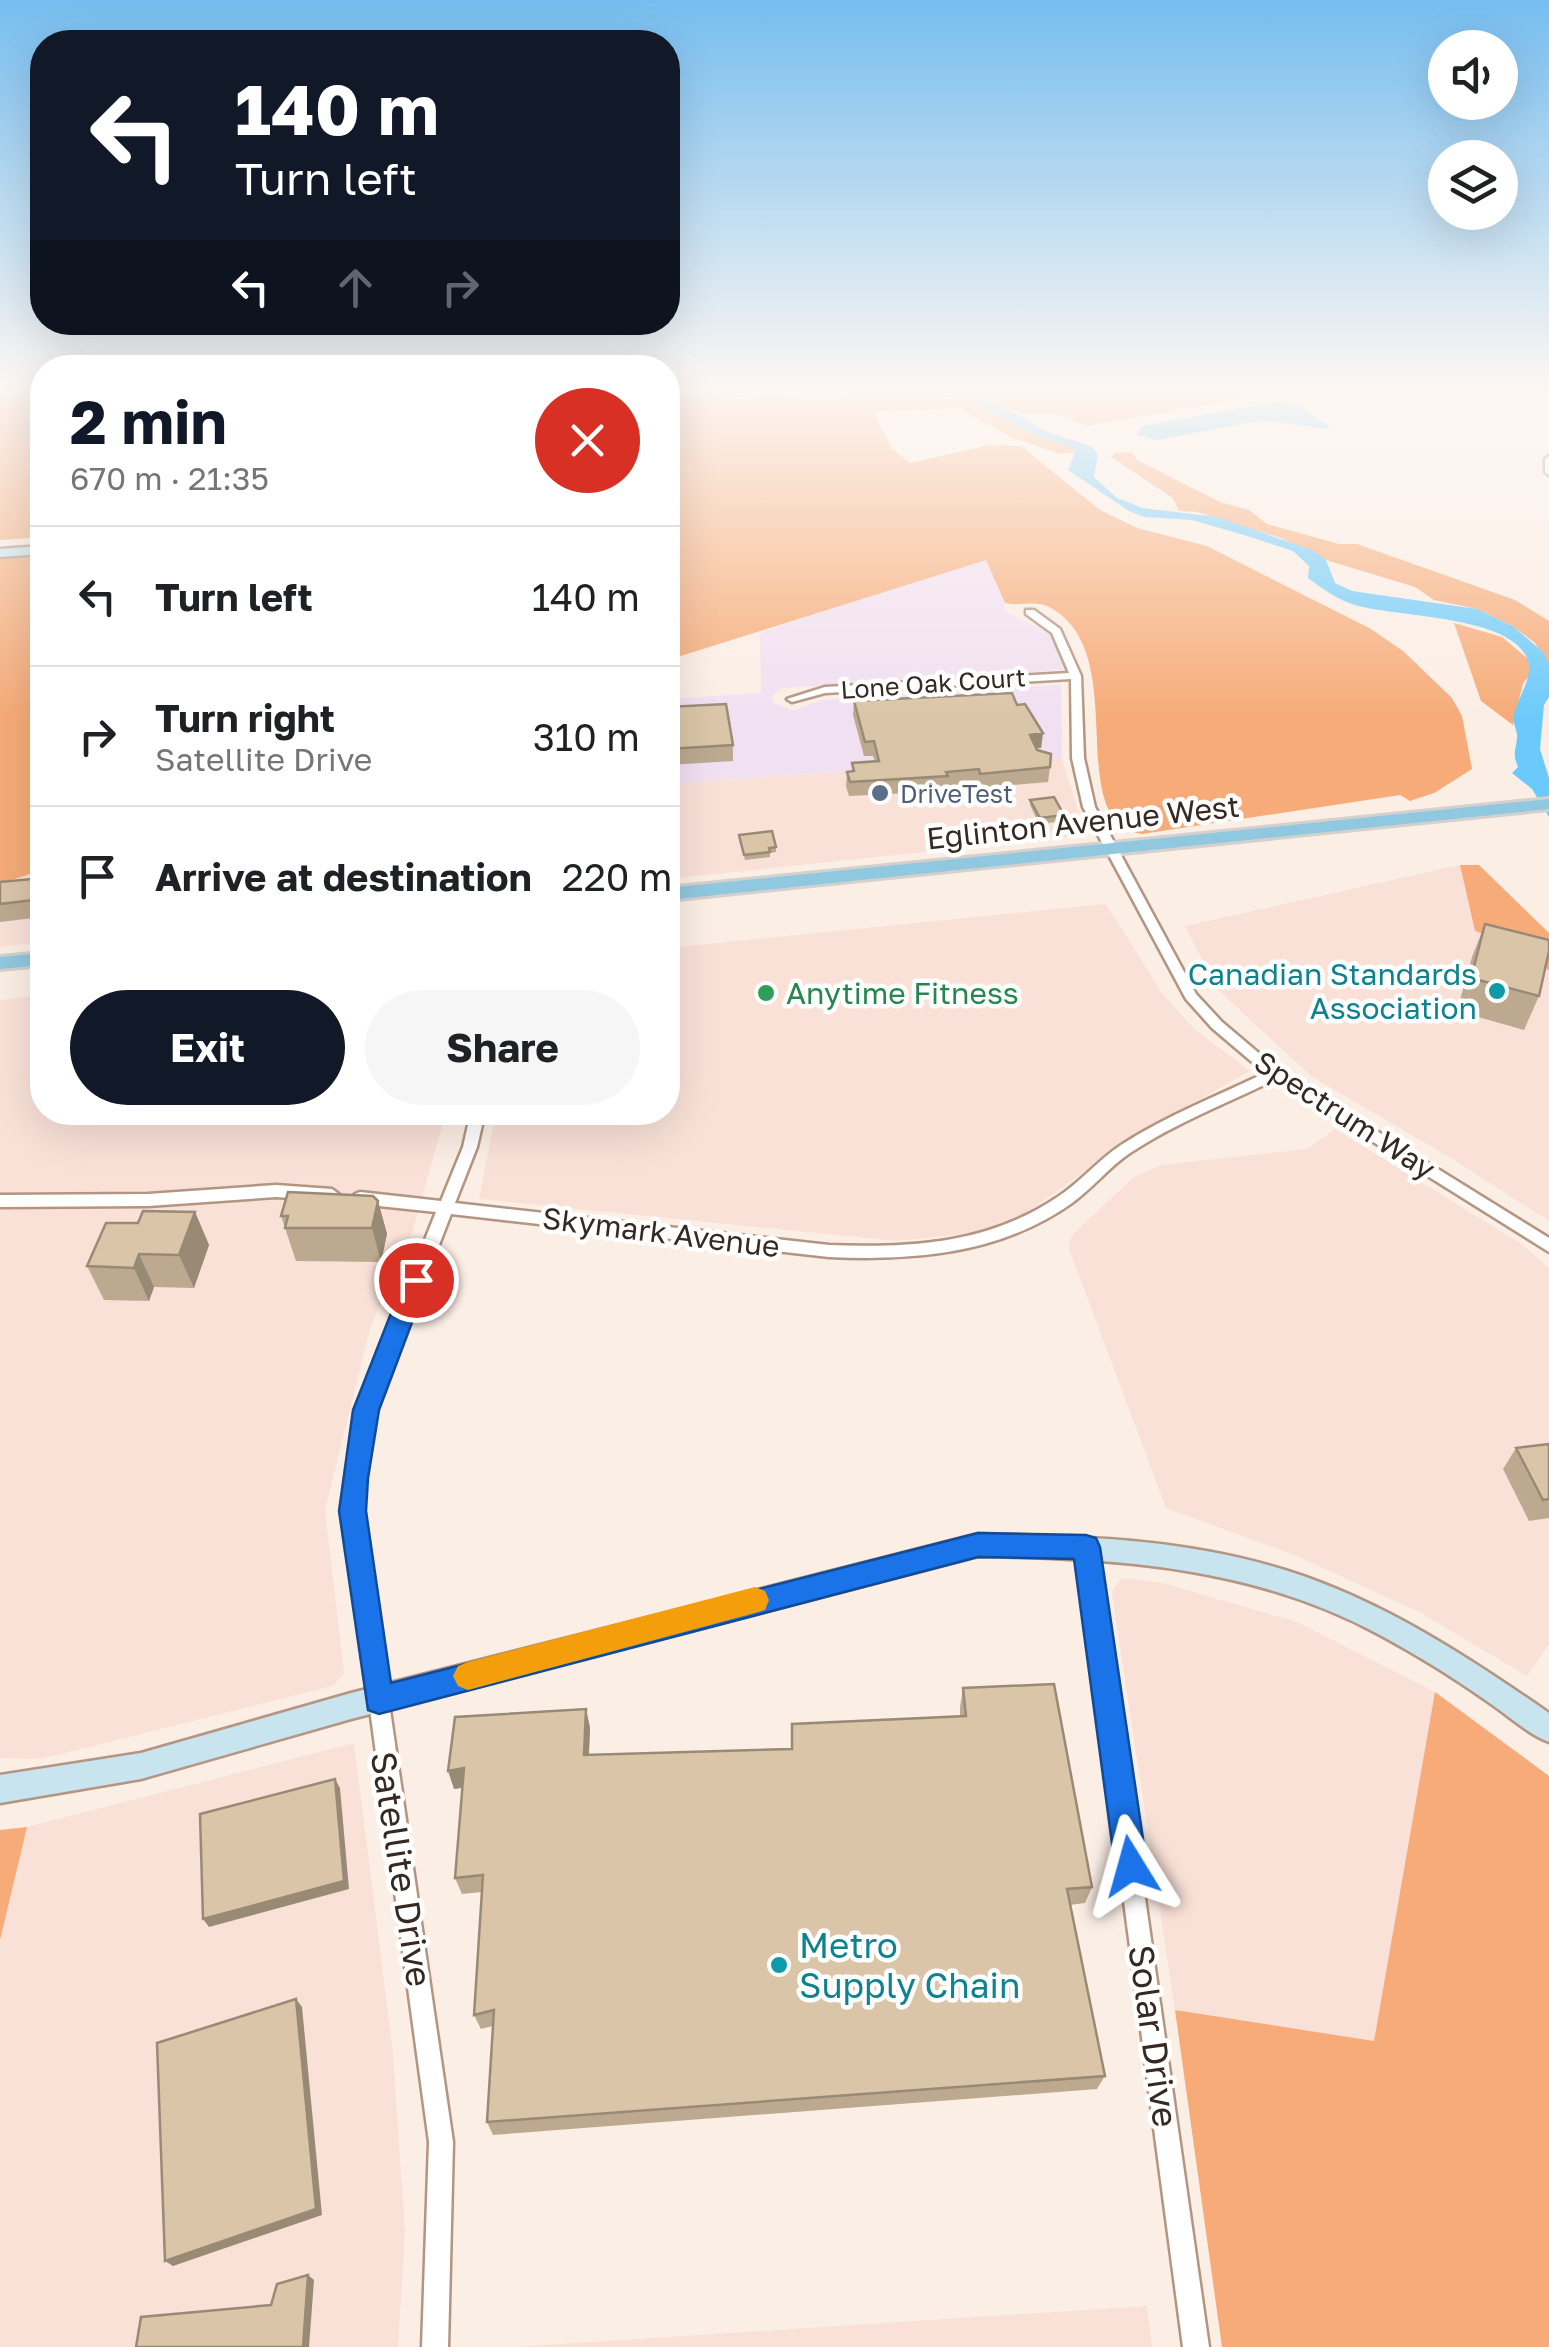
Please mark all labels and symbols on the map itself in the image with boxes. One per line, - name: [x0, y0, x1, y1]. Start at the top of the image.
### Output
- street label: Lone Oak Court: [839, 661, 1027, 705]
- place label: DriveTest: [900, 778, 1013, 809]
- marker: DriveTest: [869, 782, 891, 804]
- street label: Eglinton Avenue West: [925, 788, 1241, 856]
- place label: Canadian Standards Association: [1188, 956, 1477, 1026]
- place label: Anytime Fitness: [786, 975, 1019, 1011]
- marker: Canadian Standards Association: [1486, 980, 1508, 1002]
- marker: Anytime Fitness: [755, 982, 777, 1004]
- street label: Spectrum Way: [1248, 1043, 1442, 1187]
- street label: Skymark Avenue: [540, 1200, 782, 1264]
- pin: [374, 1238, 459, 1323]
- street label: Satellite Drive: [363, 1748, 441, 1990]
- position arrow: [1079, 1814, 1183, 1918]
- place label: Metro Supply Chain: [799, 1924, 1020, 2006]
- street label: Solar Drive: [1120, 1942, 1188, 2130]
- marker: Metro Supply Chain: [768, 1954, 790, 1976]

